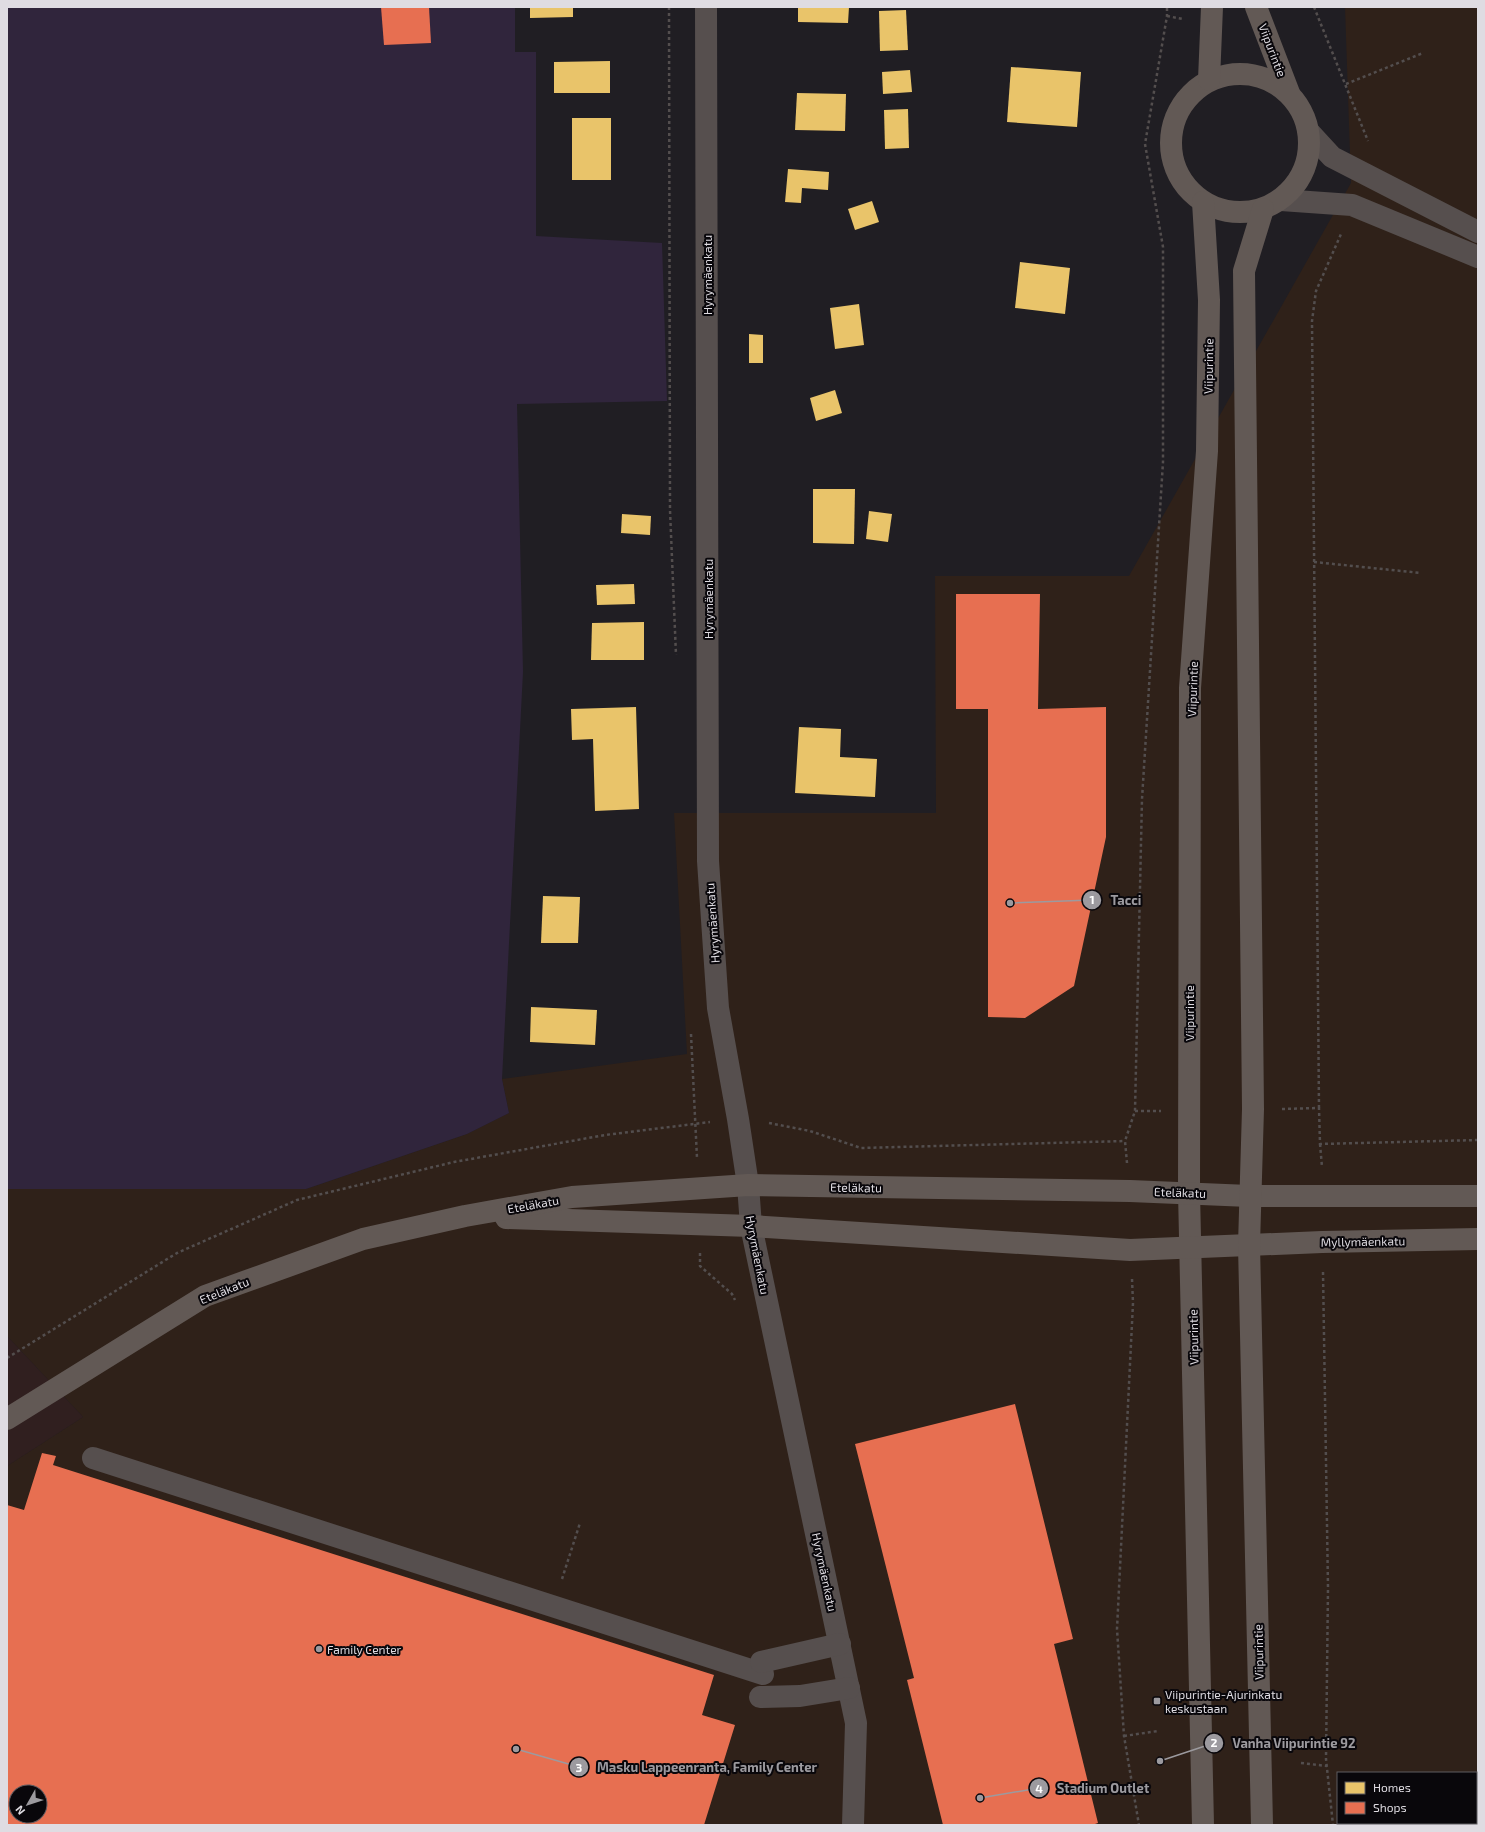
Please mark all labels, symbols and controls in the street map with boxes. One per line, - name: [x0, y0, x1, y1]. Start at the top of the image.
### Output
- street label: Viipurintie: [1256, 21, 1290, 79]
- street label: Hyrymäenkatu: [700, 235, 714, 315]
- street label: Viipurintie: [1201, 338, 1215, 394]
- street label: Hyrymäenkatu: [701, 559, 715, 639]
- street label: Viipurintie: [1184, 661, 1200, 717]
- street label: Hyrymäenkatu: [702, 883, 722, 963]
- callout: Tacci: [1082, 888, 1149, 913]
- text: 1: [1089, 892, 1095, 906]
- text: Tacci: [1111, 892, 1141, 908]
- street label: Viipurintie: [1182, 985, 1196, 1041]
- street label: Eteläkatu: [830, 1180, 882, 1194]
- street label: Eteläkatu: [1154, 1184, 1206, 1200]
- street label: Eteläkatu: [506, 1193, 560, 1215]
- street label: Hyrymäenkatu: [743, 1214, 773, 1296]
- street label: Myllymäenkatu: [1321, 1233, 1405, 1249]
- street label: Eteläkatu: [197, 1274, 251, 1306]
- street label: Viipurintie: [1186, 1309, 1200, 1365]
- street label: Hyrymäenkatu: [810, 1531, 840, 1613]
- street label: Viipurintie: [1251, 1624, 1265, 1680]
- place label: Family Center: [327, 1642, 402, 1656]
- marker: Family Center: [314, 1644, 324, 1654]
- place label: Viipurintie-Ajurinkatu keskustaan: [1165, 1687, 1282, 1715]
- marker: Viipurintie-Ajurinkatu keskustaan: [1152, 1696, 1162, 1706]
- callout: Vanha Viipurintie 92: [1204, 1730, 1364, 1755]
- text: 2: [1211, 1735, 1218, 1749]
- text: Vanha Viipurintie 92: [1232, 1735, 1356, 1751]
- callout: Masku Lappeenranta, Family Center: [569, 1755, 826, 1780]
- text: Masku Lappeenranta, Family Center: [597, 1759, 818, 1775]
- text: 3: [576, 1760, 583, 1774]
- legend: [1337, 1772, 1477, 1824]
- callout: Stadium Outlet: [1029, 1776, 1157, 1801]
- text: Stadium Outlet: [1057, 1780, 1150, 1796]
- text: Homes: [1373, 1780, 1411, 1794]
- text: 4: [1035, 1781, 1043, 1795]
- north arrow: [8, 1784, 48, 1824]
- text: Shops: [1373, 1800, 1407, 1814]
- text: N: [12, 1803, 27, 1818]

